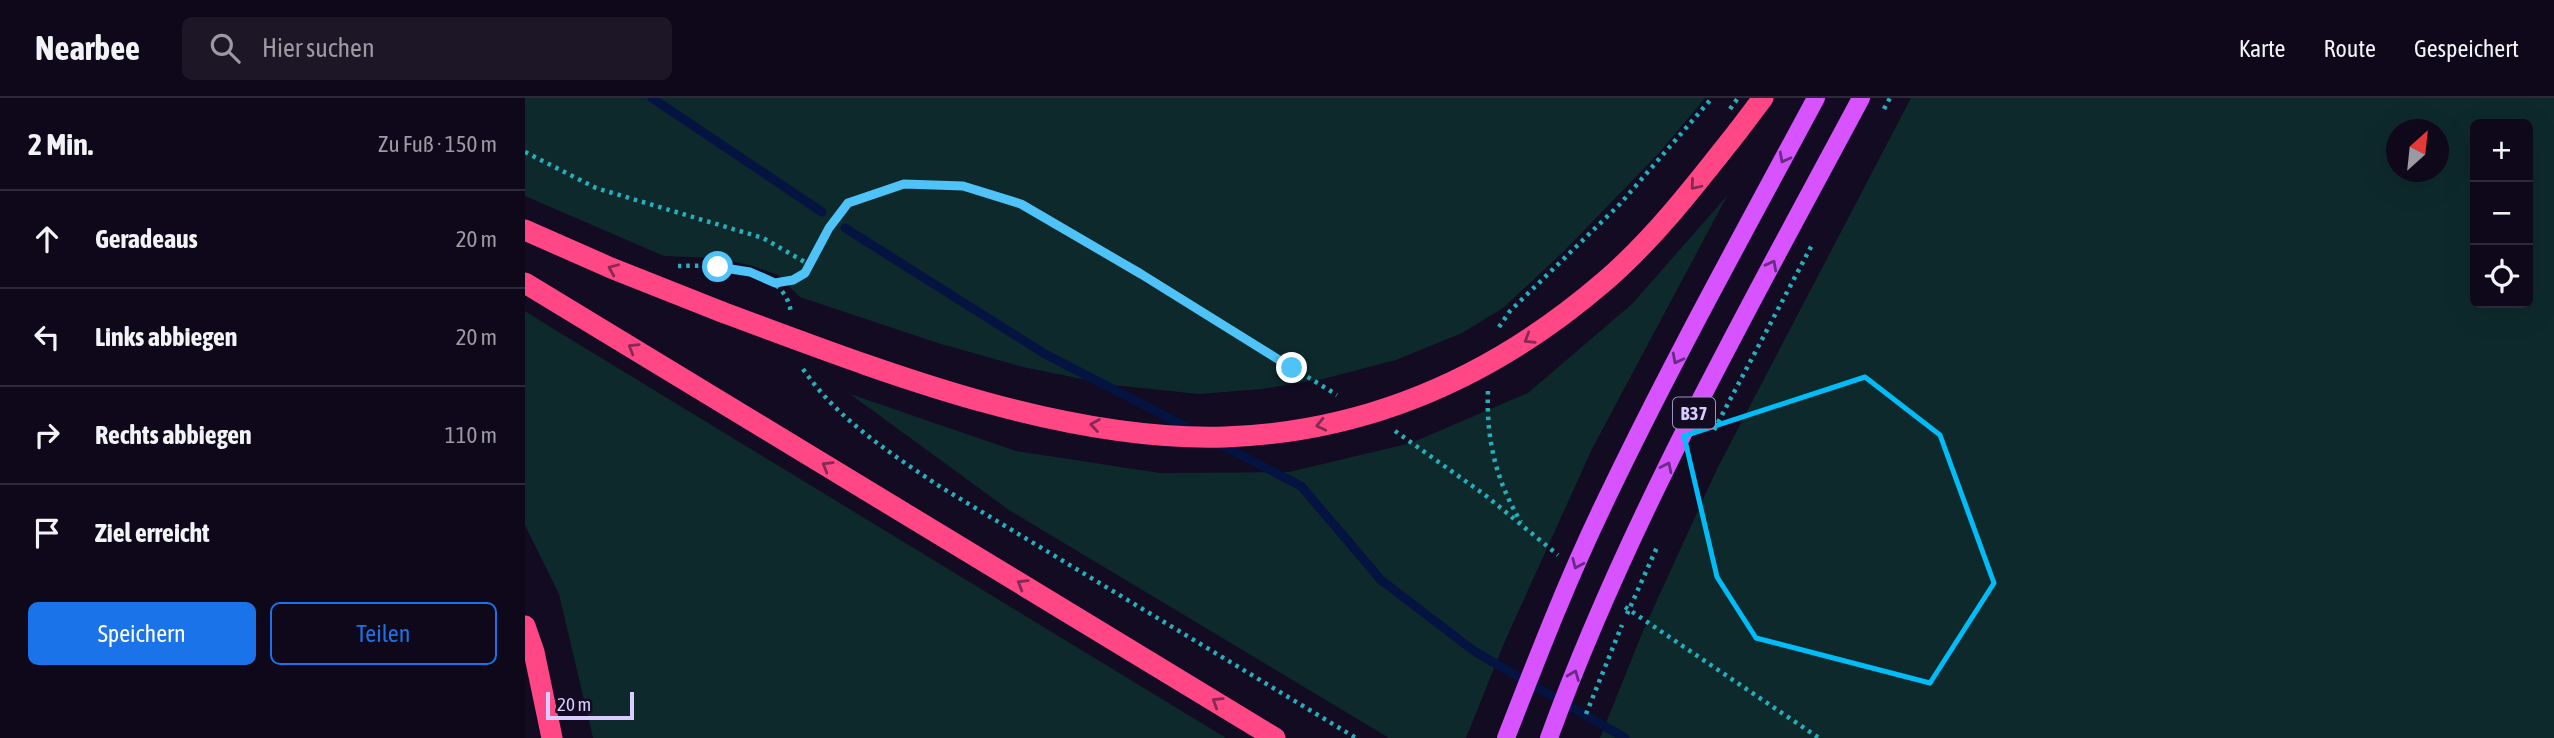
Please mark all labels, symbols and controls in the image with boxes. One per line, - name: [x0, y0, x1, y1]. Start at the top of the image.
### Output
- search box: [182, 17, 672, 80]
- text: Nearbee: [35, 29, 140, 67]
- icon: search: [206, 29, 244, 67]
- text: Hier suchen: [262, 33, 375, 63]
- text: Karte: [2239, 35, 2285, 62]
- text: Route: [2323, 35, 2376, 62]
- text: Gespeichert: [2414, 35, 2519, 62]
- north arrow: [2386, 119, 2449, 182]
- map controls: [2470, 119, 2533, 308]
- button: +: [2470, 119, 2533, 182]
- text: 2 Min.: [28, 127, 93, 161]
- text: Zu Fuß · 150 m: [378, 131, 497, 157]
- one-way arrow: [1778, 151, 1792, 163]
- one-way arrow: [1691, 176, 1703, 189]
- button: −: [2470, 182, 2533, 245]
- icon: ahead: [28, 220, 66, 258]
- text: Geradeaus: [95, 224, 198, 254]
- text: 20 m: [456, 226, 497, 252]
- button: locate: [2470, 245, 2533, 308]
- route start: [702, 251, 733, 282]
- one-way arrow: [1763, 260, 1777, 272]
- one-way arrow: [607, 263, 619, 277]
- icon: left: [28, 318, 66, 356]
- text: Links abbiegen: [95, 322, 237, 352]
- text: 20 m: [456, 324, 497, 350]
- one-way arrow: [1524, 330, 1537, 343]
- one-way arrow: [627, 344, 640, 357]
- route end: [1276, 352, 1307, 383]
- one-way arrow: [1671, 352, 1685, 364]
- road number: B37: [1673, 398, 1715, 428]
- icon: right: [28, 416, 66, 454]
- one-way arrow: [1315, 417, 1327, 432]
- one-way arrow: [1089, 418, 1101, 433]
- text: Rechts abbiegen: [95, 420, 252, 450]
- text: 110 m: [445, 422, 497, 448]
- one-way arrow: [822, 462, 835, 475]
- one-way arrow: [1659, 462, 1673, 474]
- icon: arrive: [28, 514, 66, 552]
- text: Ziel erreicht: [95, 518, 210, 548]
- one-way arrow: [1571, 556, 1585, 569]
- one-way arrow: [1017, 579, 1030, 592]
- button: Speichern: [28, 602, 256, 665]
- button: Teilen: [270, 602, 497, 665]
- one-way arrow: [1566, 669, 1580, 682]
- scale bar: [546, 689, 633, 721]
- text: 20 m: [557, 693, 591, 715]
- one-way arrow: [1211, 697, 1224, 710]

